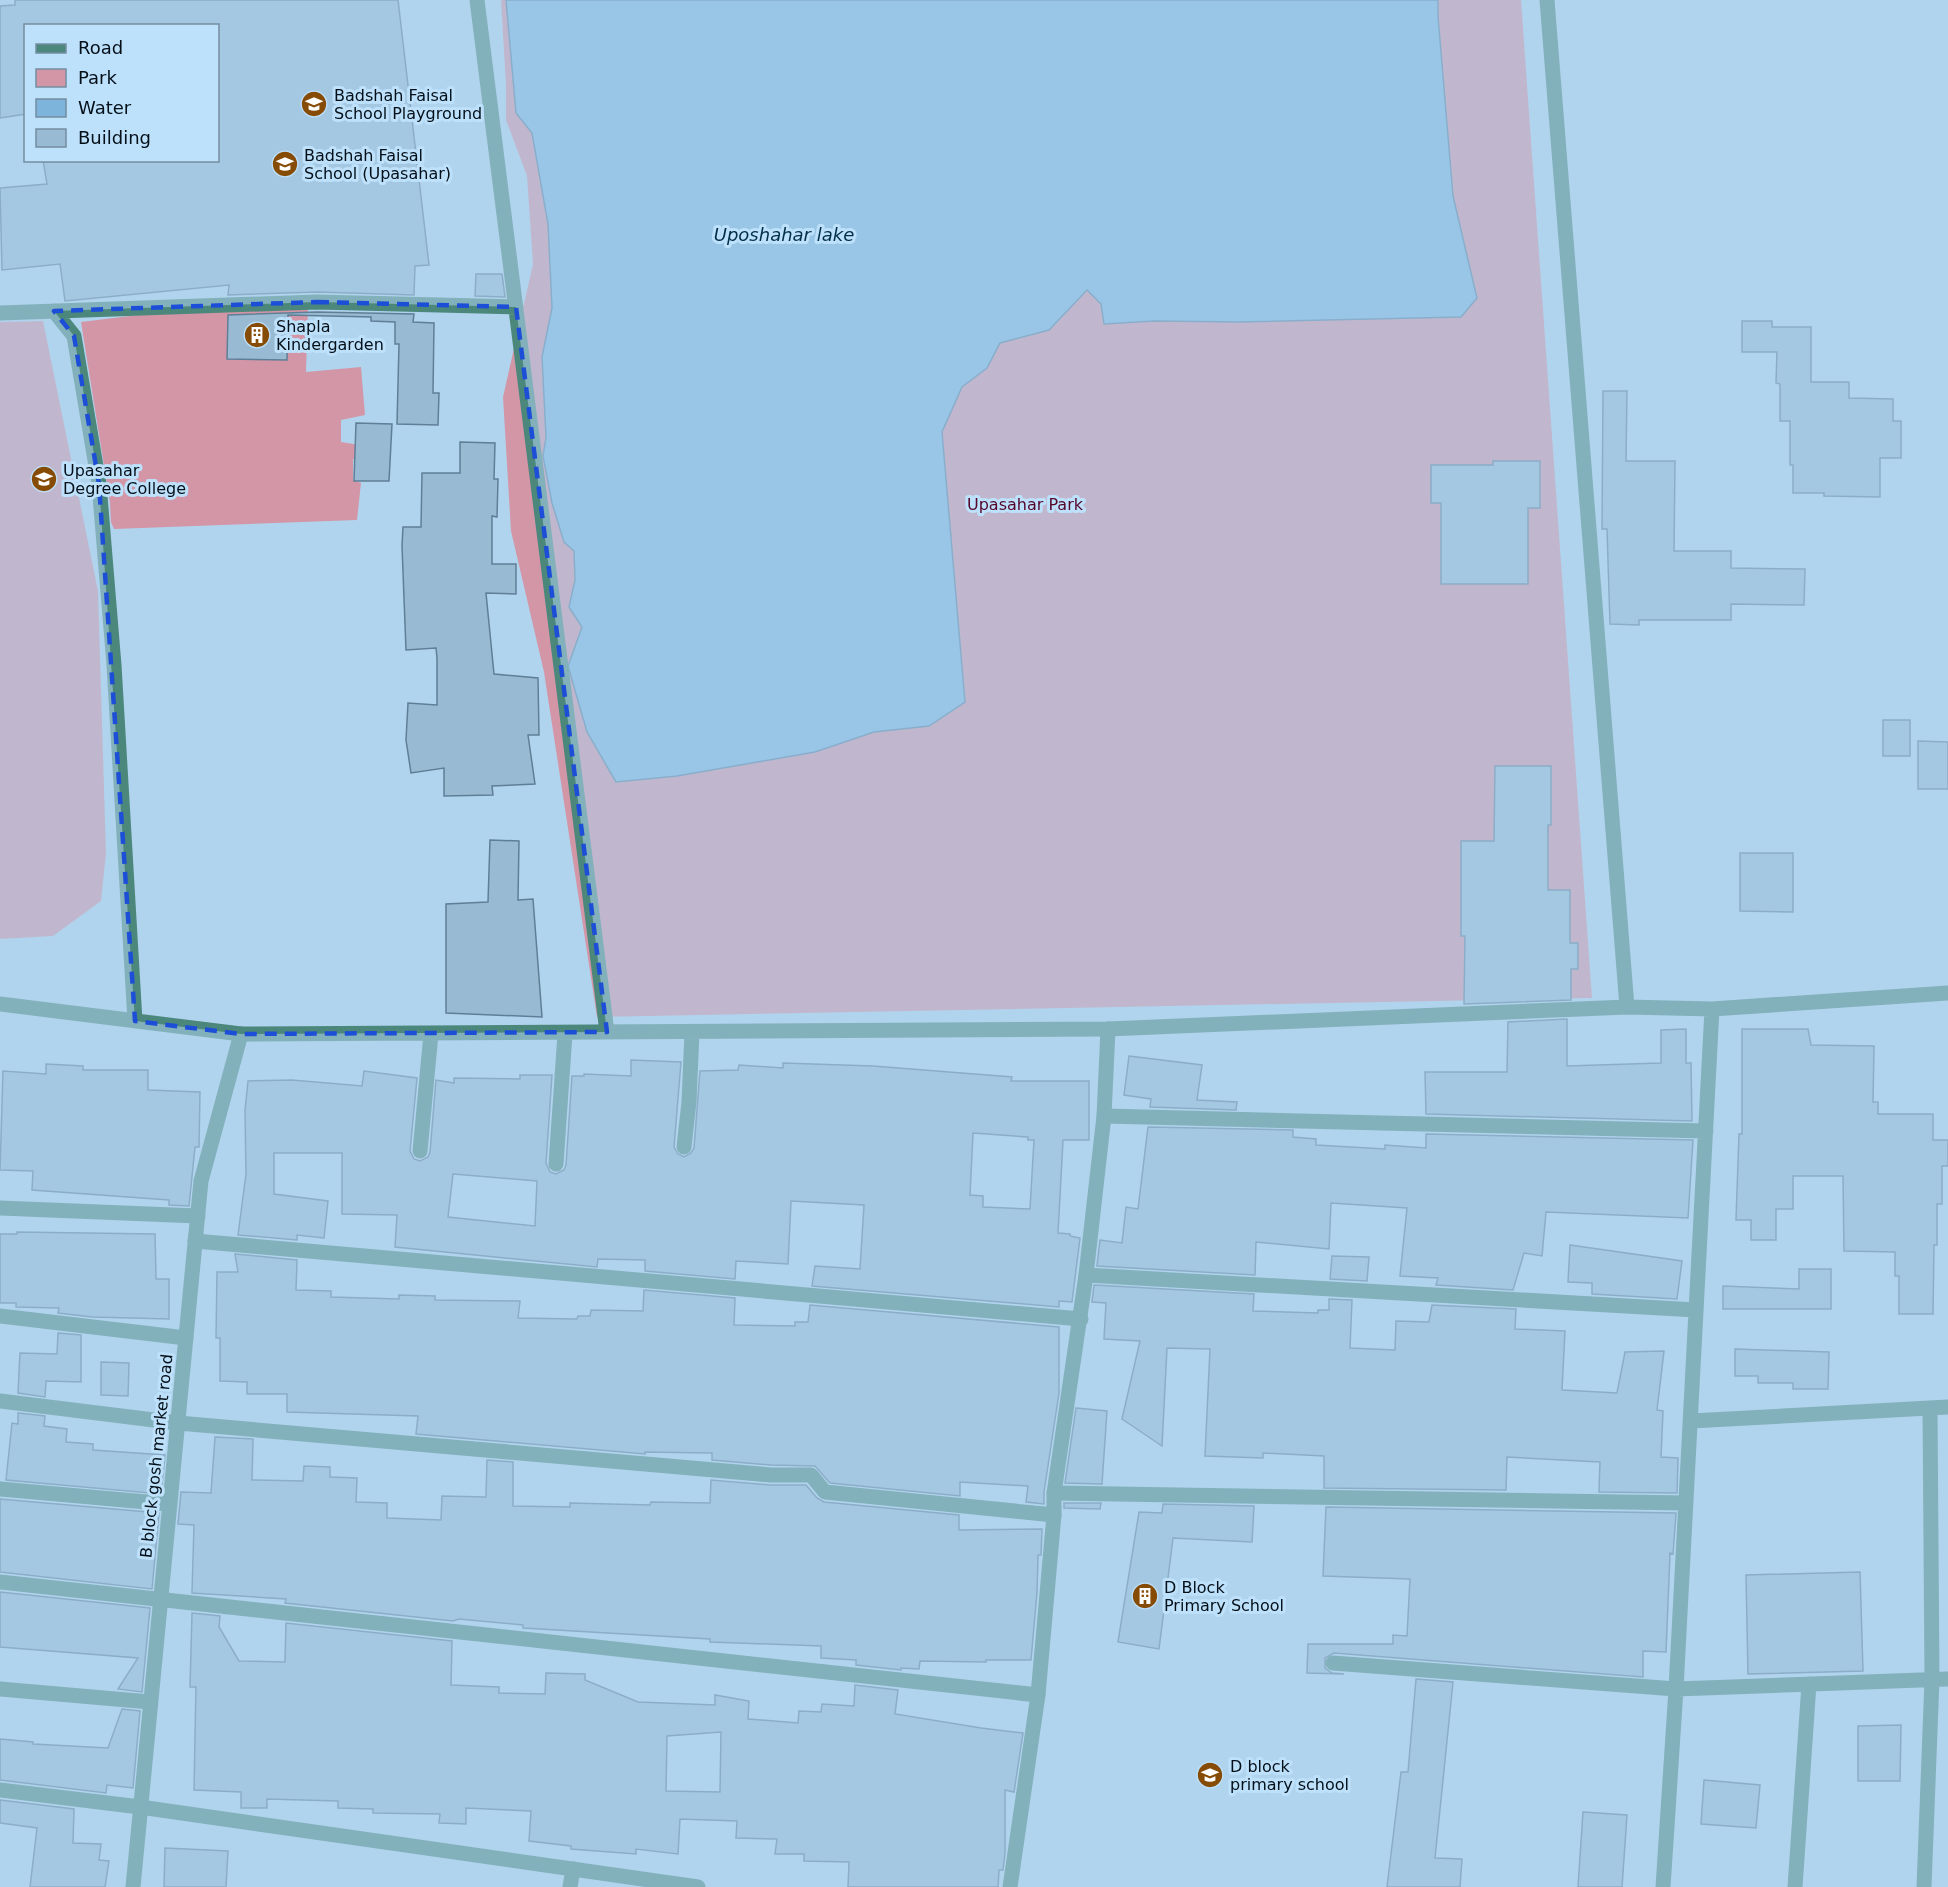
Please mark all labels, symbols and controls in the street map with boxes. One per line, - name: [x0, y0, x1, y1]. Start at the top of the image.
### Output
- legend: [24, 24, 219, 162]
- text: Road: [78, 37, 123, 58]
- text: Park: [78, 67, 117, 88]
- place label: Badshah Faisal School Playground: [334, 86, 482, 123]
- school or university icon: Badshah Faisal School Playground: [299, 89, 329, 119]
- text: Water: [78, 97, 132, 118]
- text: Building: [78, 127, 151, 148]
- place label: Badshah Faisal School (Upasahar): [304, 146, 451, 183]
- school or university icon: Badshah Faisal School (Upasahar): [270, 149, 300, 179]
- water label: Uposhahar lake: [714, 224, 854, 245]
- place label: Shapla Kindergarden: [276, 317, 384, 354]
- building icon: Shapla Kindergarden: [242, 320, 272, 350]
- place label: Upasahar Degree College: [63, 461, 186, 498]
- school or university icon: Upasahar Degree College: [29, 464, 59, 494]
- park label: Upasahar Park: [967, 495, 1084, 514]
- street label: B block gosh market road: [136, 1353, 177, 1559]
- place label: D Block Primary School: [1164, 1578, 1284, 1615]
- building icon: D Block Primary School: [1130, 1581, 1160, 1611]
- place label: D block primary school: [1230, 1757, 1349, 1794]
- school or university icon: D block primary school: [1195, 1760, 1225, 1790]

